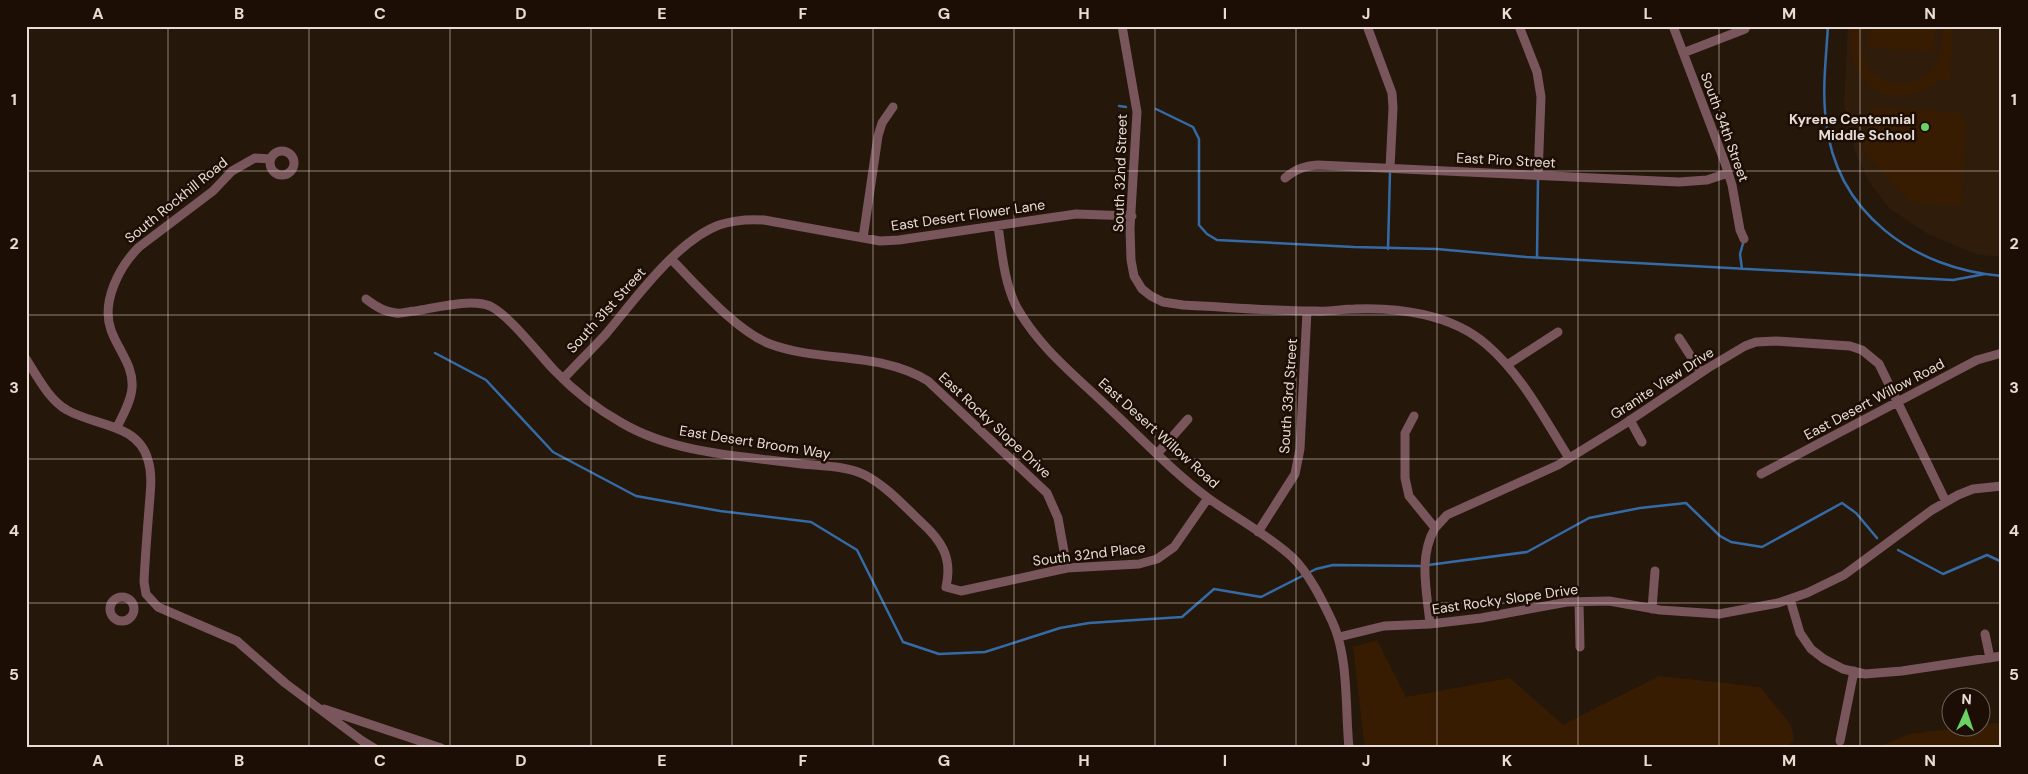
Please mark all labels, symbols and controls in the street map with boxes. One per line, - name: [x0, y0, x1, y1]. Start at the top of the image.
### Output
- text: A: [92, 3, 104, 24]
- text: B: [234, 3, 244, 24]
- text: C: [374, 3, 386, 24]
- text: D: [515, 3, 527, 24]
- text: E: [657, 3, 667, 24]
- text: F: [799, 3, 808, 24]
- text: G: [938, 3, 950, 24]
- text: H: [1078, 3, 1090, 24]
- text: I: [1223, 3, 1227, 24]
- text: J: [1362, 3, 1370, 24]
- text: K: [1502, 3, 1513, 24]
- text: L: [1644, 3, 1653, 24]
- text: M: [1782, 3, 1796, 24]
- text: N: [1924, 3, 1936, 24]
- street label: South 34th Street: [1697, 70, 1753, 184]
- text: 1: [11, 89, 17, 110]
- text: 1: [2011, 89, 2017, 110]
- place label: Kyrene Centennial Middle School: [1789, 110, 1915, 144]
- street label: South 32nd Street: [1109, 114, 1131, 232]
- marker: Kyrene Centennial Middle School: [1919, 121, 1931, 133]
- street label: East Piro Street: [1456, 148, 1556, 172]
- street label: South Rockhill Road: [121, 153, 231, 247]
- street label: East Desert Flower Lane: [890, 195, 1046, 235]
- text: 2: [9, 233, 19, 254]
- text: 2: [2009, 233, 2019, 254]
- street label: South 31st Street: [563, 263, 649, 357]
- street label: South 33rd Street: [1275, 338, 1301, 454]
- street label: Granite View Drive: [1607, 343, 1717, 423]
- street label: East Desert Willow Road: [1801, 354, 1947, 444]
- street label: East Rocky Slope Drive: [935, 368, 1055, 482]
- street label: East Desert Willow Road: [1095, 374, 1223, 492]
- text: 3: [9, 377, 19, 398]
- text: 3: [2009, 377, 2019, 398]
- street label: East Desert Broom Way: [678, 421, 832, 463]
- text: 4: [9, 520, 19, 541]
- text: 4: [2009, 520, 2019, 541]
- street label: South 32nd Place: [1032, 538, 1146, 570]
- street label: East Rocky Slope Drive: [1431, 580, 1579, 618]
- text: 5: [9, 664, 19, 685]
- text: 5: [2009, 664, 2019, 685]
- north arrow: [1940, 686, 1990, 736]
- text: N: [1961, 690, 1972, 708]
- text: A: [92, 750, 104, 771]
- text: B: [234, 750, 244, 771]
- text: C: [374, 750, 386, 771]
- text: D: [515, 750, 527, 771]
- text: E: [657, 750, 667, 771]
- text: F: [799, 750, 808, 771]
- text: G: [938, 750, 950, 771]
- text: H: [1078, 750, 1090, 771]
- text: I: [1223, 750, 1227, 771]
- text: J: [1362, 750, 1370, 771]
- text: K: [1502, 750, 1513, 771]
- text: L: [1644, 750, 1653, 771]
- text: M: [1782, 750, 1796, 771]
- text: N: [1924, 750, 1936, 771]

